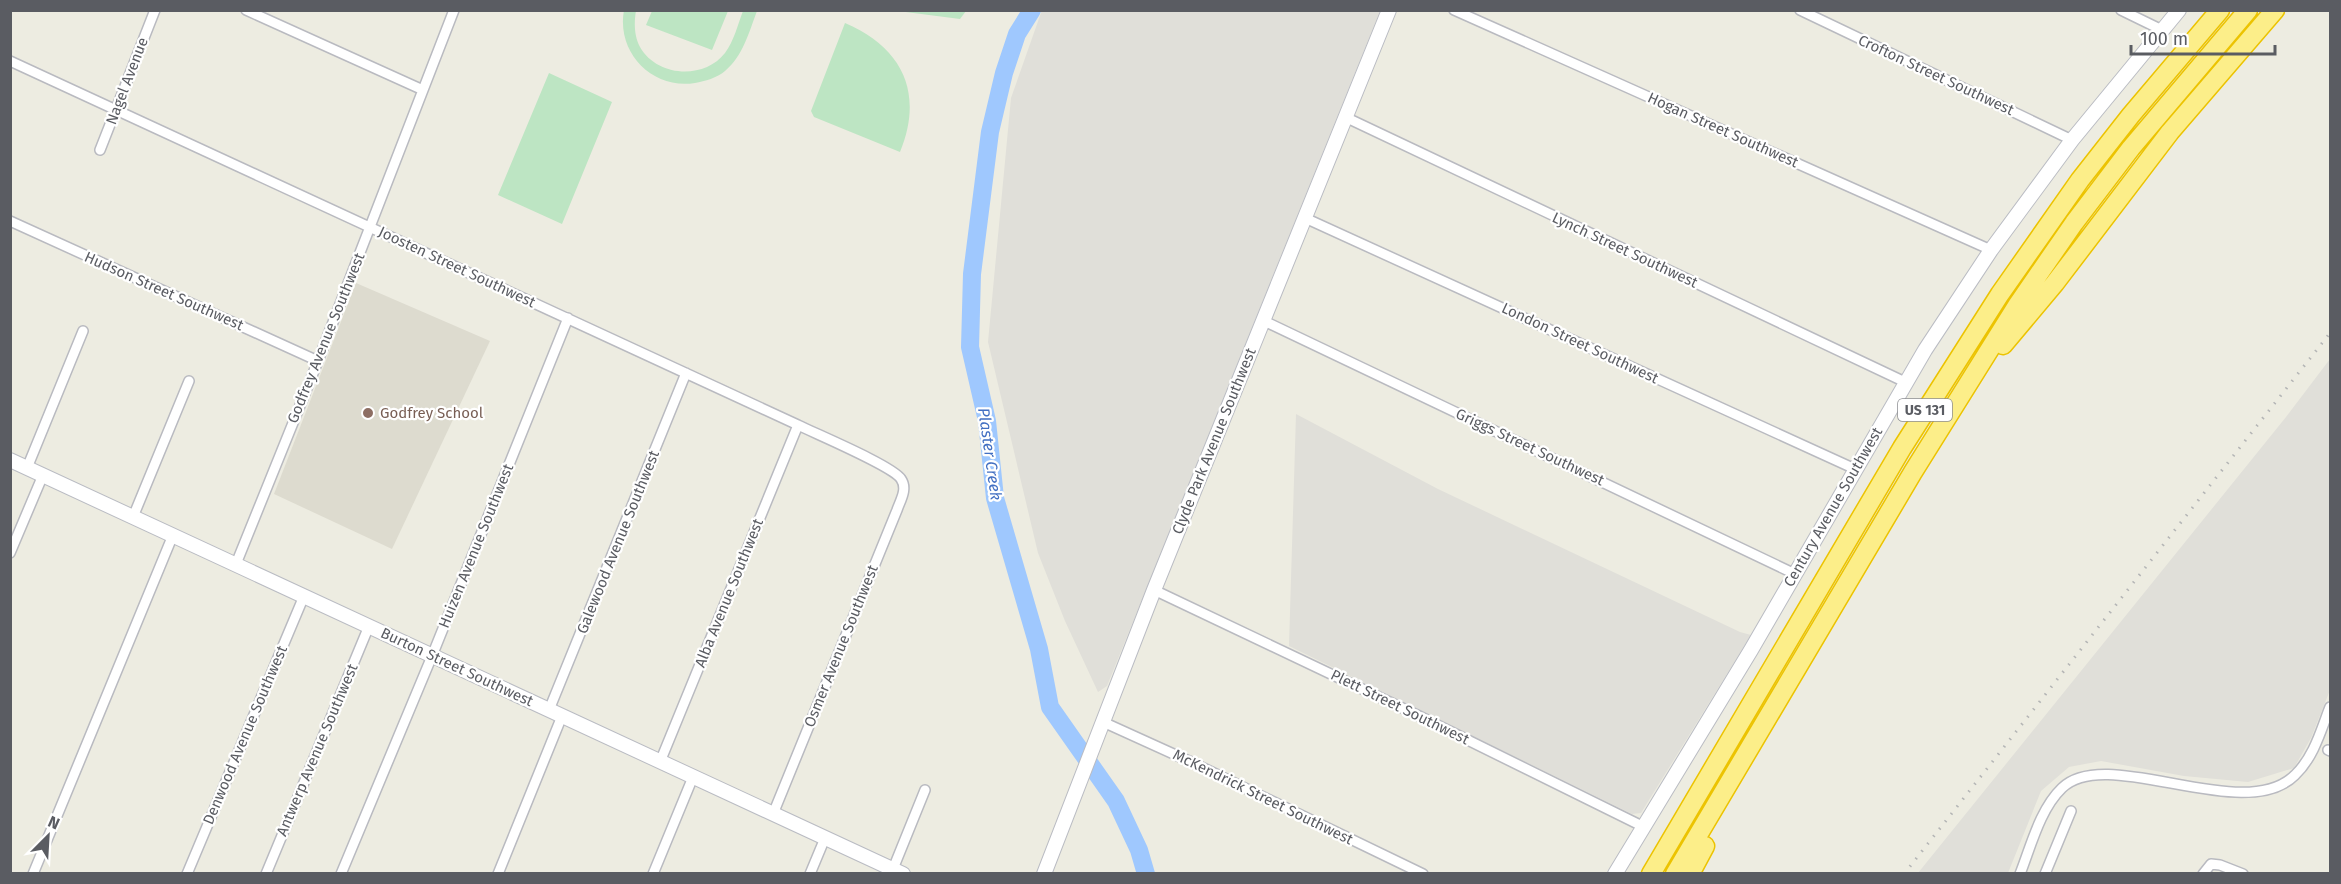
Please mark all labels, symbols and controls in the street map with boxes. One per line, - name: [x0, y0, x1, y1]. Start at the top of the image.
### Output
- scale bar: [2131, 18, 2275, 56]
- text: 100 m: [2140, 28, 2188, 50]
- street label: Crofton Street Southwest: [1855, 31, 2017, 119]
- street label: Nagel Avenue: [102, 35, 152, 127]
- street label: Hogan Street Southwest: [1645, 89, 1802, 172]
- street label: Lynch Street Southwest: [1549, 208, 1701, 292]
- street label: Joosten Street Southwest: [376, 223, 539, 312]
- street label: Hudson Street Southwest: [82, 248, 247, 335]
- street label: Godfrey Avenue Southwest: [284, 250, 369, 426]
- street label: London Street Southwest: [1499, 299, 1662, 388]
- street label: Clyde Park Avenue Southwest: [1168, 345, 1260, 537]
- road number: US 131: [1898, 399, 1952, 421]
- place label: Godfrey School: [380, 404, 484, 422]
- street label: Griggs Street Southwest: [1453, 405, 1608, 490]
- marker: Godfrey School: [361, 406, 375, 420]
- water label: Plaster Creek: [974, 406, 1006, 502]
- street label: Century Avenue Southwest: [1780, 423, 1886, 590]
- street label: Galewood Avenue Southwest: [573, 447, 663, 636]
- street label: Huizen Avenue Southwest: [435, 461, 517, 631]
- street label: Alba Avenue Southwest: [691, 515, 767, 670]
- street label: Osmer Avenue Southwest: [800, 562, 882, 730]
- street label: Burton Street Southwest: [378, 624, 537, 711]
- street label: Denwood Avenue Southwest: [199, 642, 291, 827]
- street label: Antwerp Avenue Southwest: [272, 661, 362, 839]
- street label: Plett Street Southwest: [1328, 666, 1473, 749]
- street label: McKendrick Street Southwest: [1170, 745, 1357, 849]
- north arrow: [18, 806, 78, 866]
- text: N: [45, 812, 63, 834]

